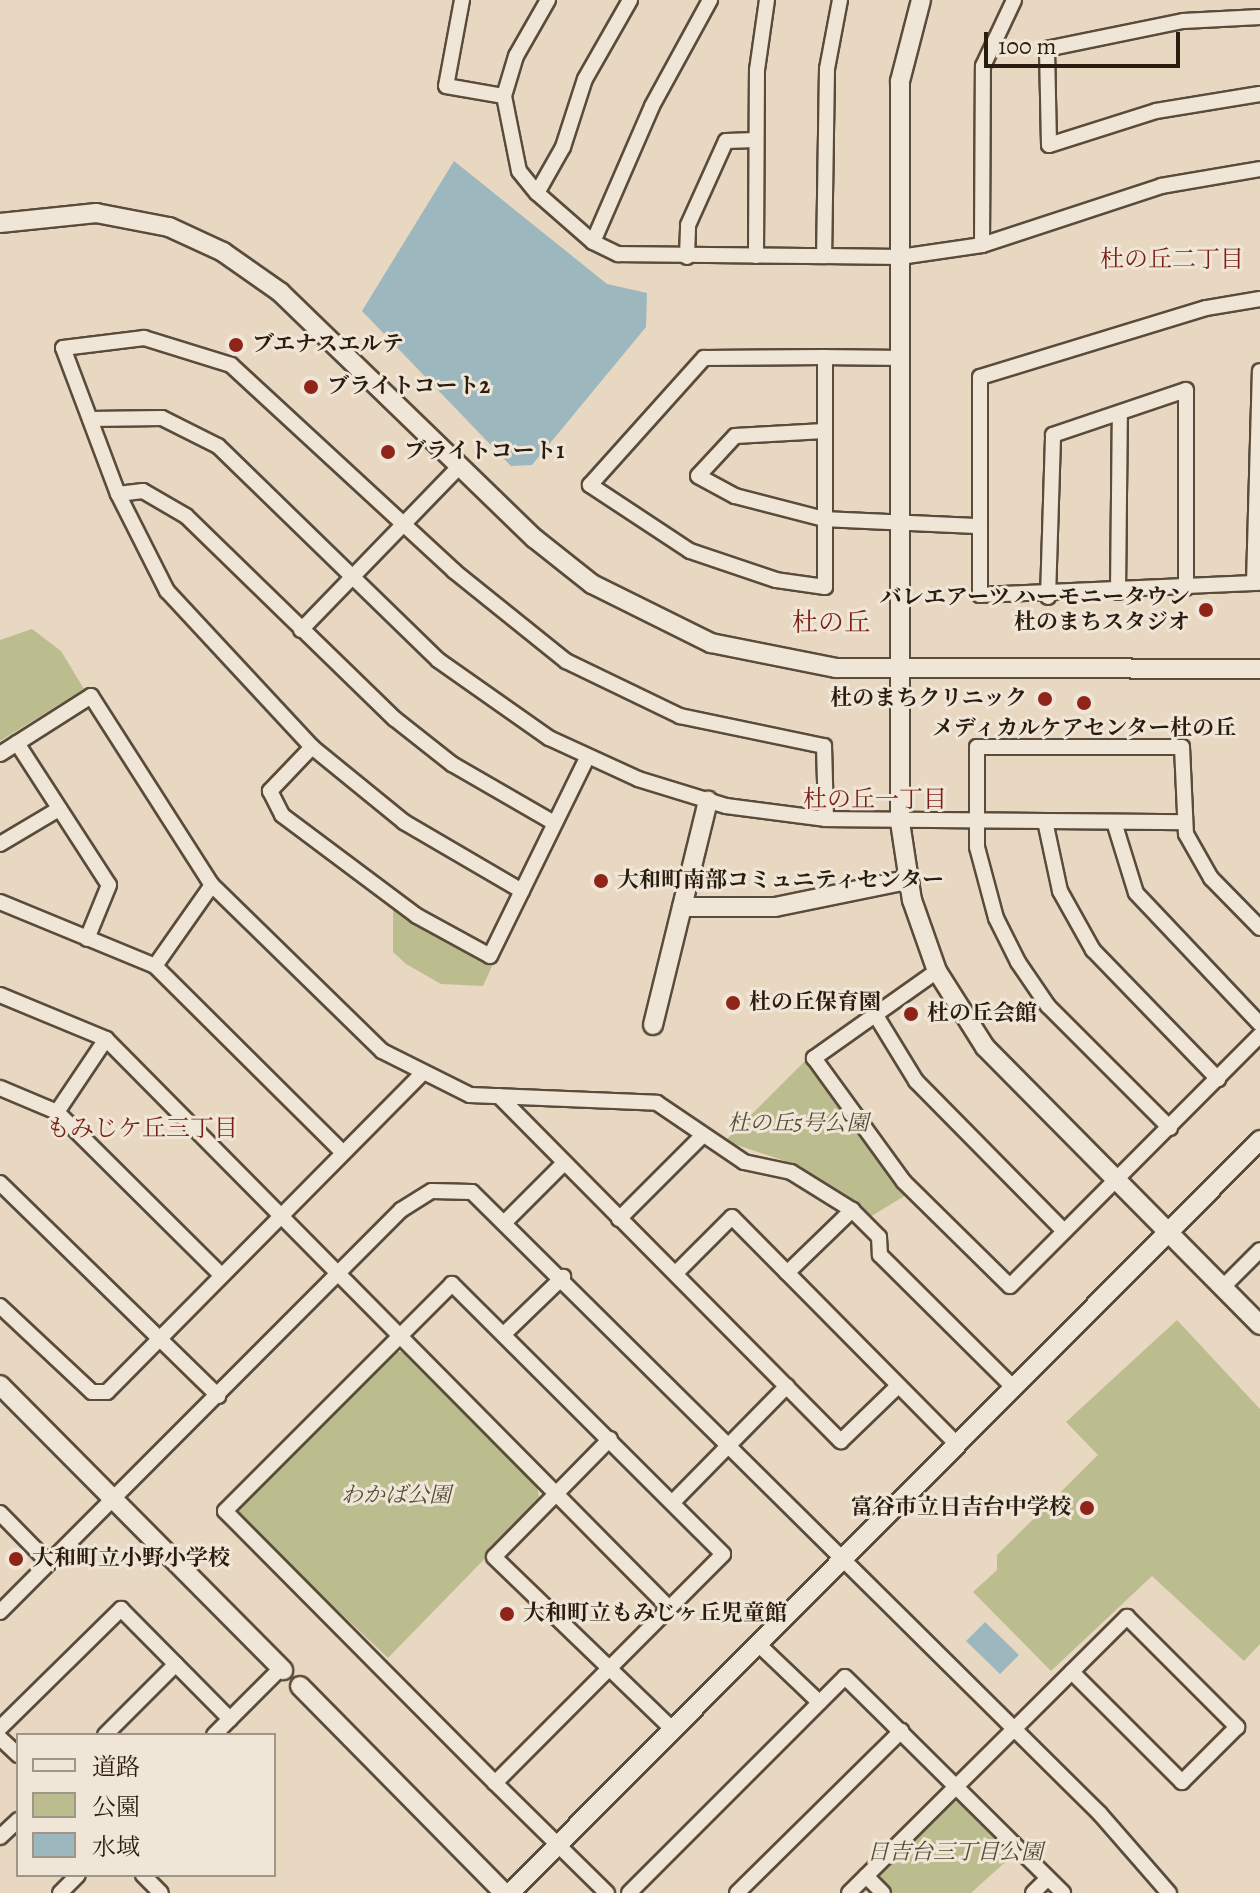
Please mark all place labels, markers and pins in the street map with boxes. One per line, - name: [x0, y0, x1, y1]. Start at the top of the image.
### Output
- place label: ブエナスエルテ: [252, 332, 406, 358]
- marker: ブエナスエルテ: [227, 336, 245, 354]
- place label: ブライトコート2: [327, 374, 492, 400]
- marker: ブライトコート2: [302, 378, 320, 396]
- place label: ブライトコート1: [404, 439, 566, 465]
- marker: ブライトコート1: [379, 443, 397, 461]
- place label: バレエアーツ ハーモニータウン 杜のまちスタジオ: [879, 584, 1190, 636]
- marker: バレエアーツ ハーモニータウン 杜のまちスタジオ: [1197, 601, 1215, 619]
- place label: 杜のまちクリニック: [829, 686, 1027, 712]
- marker: 杜のまちクリニック: [1034, 688, 1056, 710]
- marker: メディカルケアセンター杜の丘: [1075, 694, 1093, 712]
- place label: メディカルケアセンター杜の丘: [930, 716, 1238, 742]
- place label: 大和町南部コミュニティセンター: [617, 868, 947, 894]
- marker: 大和町南部コミュニティセンター: [592, 872, 610, 890]
- place label: 杜の丘保育園: [749, 990, 881, 1016]
- marker: 杜の丘保育園: [724, 994, 742, 1012]
- place label: 杜の丘会館: [927, 1001, 1037, 1027]
- marker: 杜の丘会館: [902, 1005, 920, 1023]
- place label: 富谷市立日吉台中学校: [851, 1495, 1071, 1521]
- marker: 富谷市立日吉台中学校: [1078, 1499, 1096, 1517]
- place label: 大和町立小野小学校: [32, 1546, 230, 1572]
- marker: 大和町立小野小学校: [7, 1550, 25, 1568]
- place label: 大和町立もみじヶ丘児童館: [523, 1601, 787, 1627]
- marker: 大和町立もみじヶ丘児童館: [498, 1605, 516, 1623]

